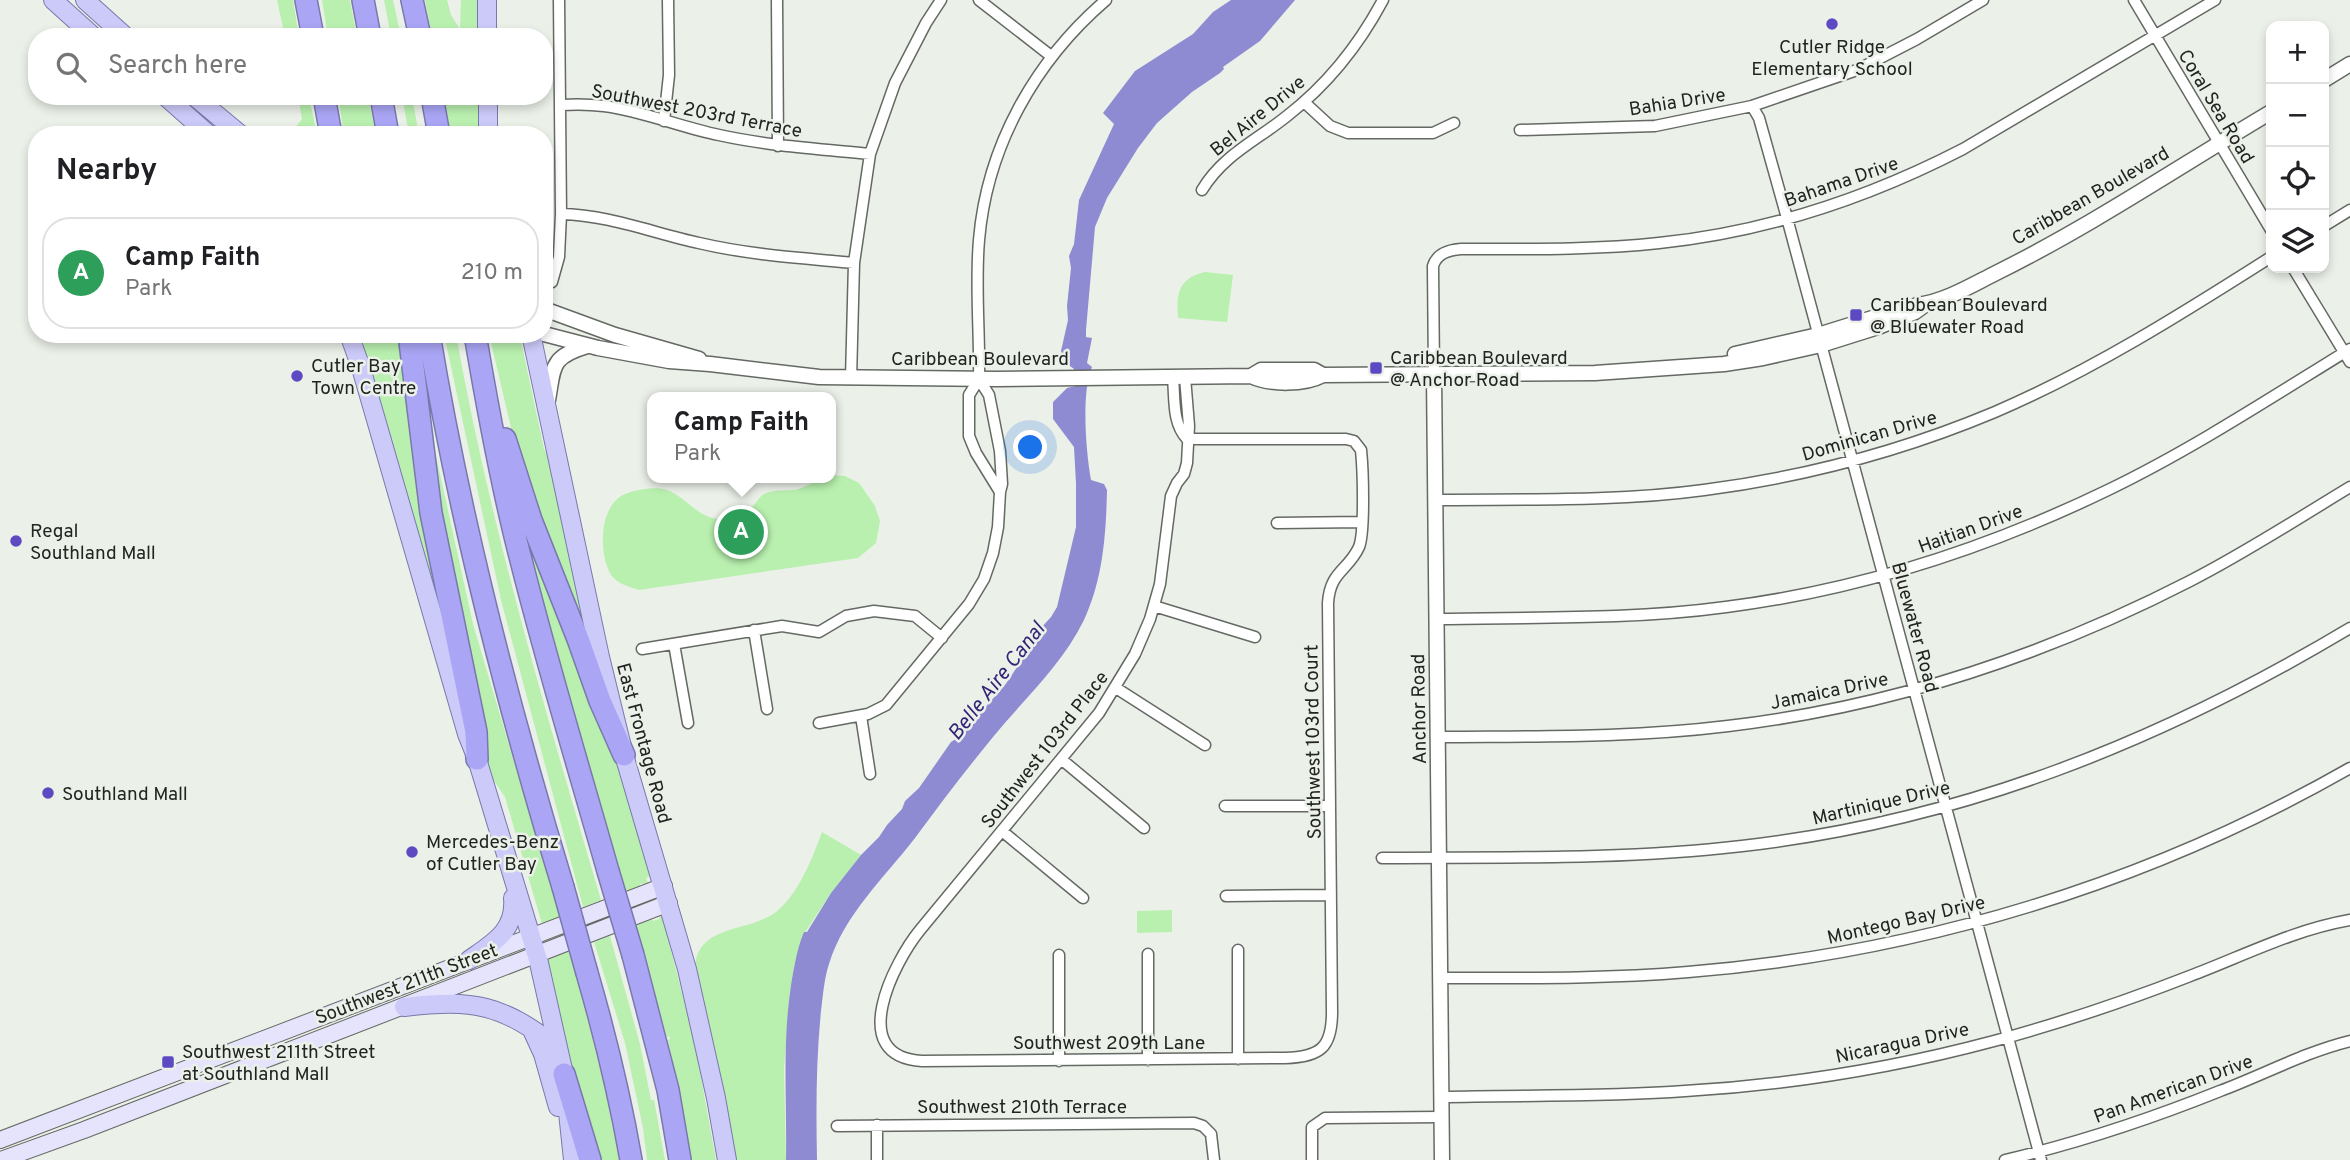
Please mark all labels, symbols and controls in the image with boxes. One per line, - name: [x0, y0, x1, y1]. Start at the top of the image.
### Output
- marker: Cutler Ridge Elementary School: [1824, 16, 1840, 32]
- map controls: [2266, 21, 2329, 273]
- button: +: [2266, 21, 2329, 84]
- search box: [28, 28, 553, 105]
- place label: Cutler Ridge Elementary School: [1751, 36, 1913, 82]
- street label: Coral Sea Road: [2172, 46, 2259, 168]
- icon: search: [52, 48, 90, 86]
- text: Search here: [108, 50, 247, 83]
- street label: Bel Aire Drive: [1206, 71, 1311, 162]
- street label: Southwest 203rd Terrace: [589, 80, 804, 144]
- street label: Bahia Drive: [1627, 83, 1727, 122]
- button: −: [2266, 84, 2329, 147]
- street label: Caribbean Boulevard: [2008, 142, 2174, 252]
- button: locate: [2266, 147, 2329, 210]
- street label: Bahama Drive: [1781, 152, 1902, 214]
- text: Nearby: [56, 153, 157, 190]
- button: layers: [2266, 210, 2329, 273]
- text: Camp Faith: [125, 242, 260, 275]
- text: A: [73, 259, 89, 288]
- text: 210 m: [461, 259, 523, 288]
- text: Park: [125, 275, 172, 304]
- place label: Caribbean Boulevard @ Bluewater Road: [1870, 294, 2048, 340]
- marker: Caribbean Boulevard @ Bluewater Road: [1848, 307, 1864, 323]
- place label: Caribbean Boulevard @ Anchor Road: [1390, 347, 1568, 393]
- street label: Caribbean Boulevard: [891, 348, 1069, 372]
- place label: Cutler Bay Town Centre: [311, 355, 416, 401]
- marker: Caribbean Boulevard @ Anchor Road: [1368, 360, 1384, 376]
- marker: Cutler Bay Town Centre: [289, 368, 305, 384]
- popup: [647, 392, 836, 483]
- street label: Dominican Drive: [1799, 406, 1940, 468]
- text: Camp Faith: [674, 407, 809, 440]
- your location: [1013, 430, 1047, 464]
- text: Park: [674, 440, 721, 469]
- street label: Haitian Drive: [1915, 500, 2026, 560]
- pin: A: [718, 506, 764, 558]
- place label: Regal Southland Mall: [30, 520, 156, 566]
- marker: Regal Southland Mall: [8, 533, 24, 549]
- street label: Bluewater Road: [1885, 559, 1943, 696]
- water label: Belle Aire Canal: [943, 616, 1053, 747]
- street label: Southwest 103rd Court: [1300, 644, 1328, 840]
- street label: Anchor Road: [1407, 653, 1433, 765]
- street label: East Frontage Road: [610, 661, 676, 826]
- street label: Southwest 103rd Place: [977, 667, 1115, 834]
- street label: Jamaica Drive: [1768, 668, 1891, 716]
- street label: Martinique Drive: [1810, 776, 1953, 831]
- place label: Southland Mall: [62, 783, 188, 807]
- marker: Southland Mall: [40, 785, 56, 801]
- place label: Mercedes-Benz of Cutler Bay: [426, 831, 559, 877]
- marker: Mercedes-Benz of Cutler Bay: [404, 844, 420, 860]
- street label: Montego Bay Drive: [1825, 891, 1988, 951]
- street label: Southwest 211th Street: [312, 939, 501, 1031]
- street label: Nicaragua Drive: [1833, 1018, 1971, 1070]
- street label: Southwest 209th Lane: [1013, 1032, 1205, 1056]
- place label: Southwest 211th Street at Southland Mall: [182, 1041, 376, 1087]
- street label: Pan American Drive: [2091, 1050, 2257, 1130]
- marker: Southwest 211th Street at Southland Mall: [160, 1054, 176, 1070]
- street label: Southwest 210th Terrace: [917, 1096, 1127, 1120]

